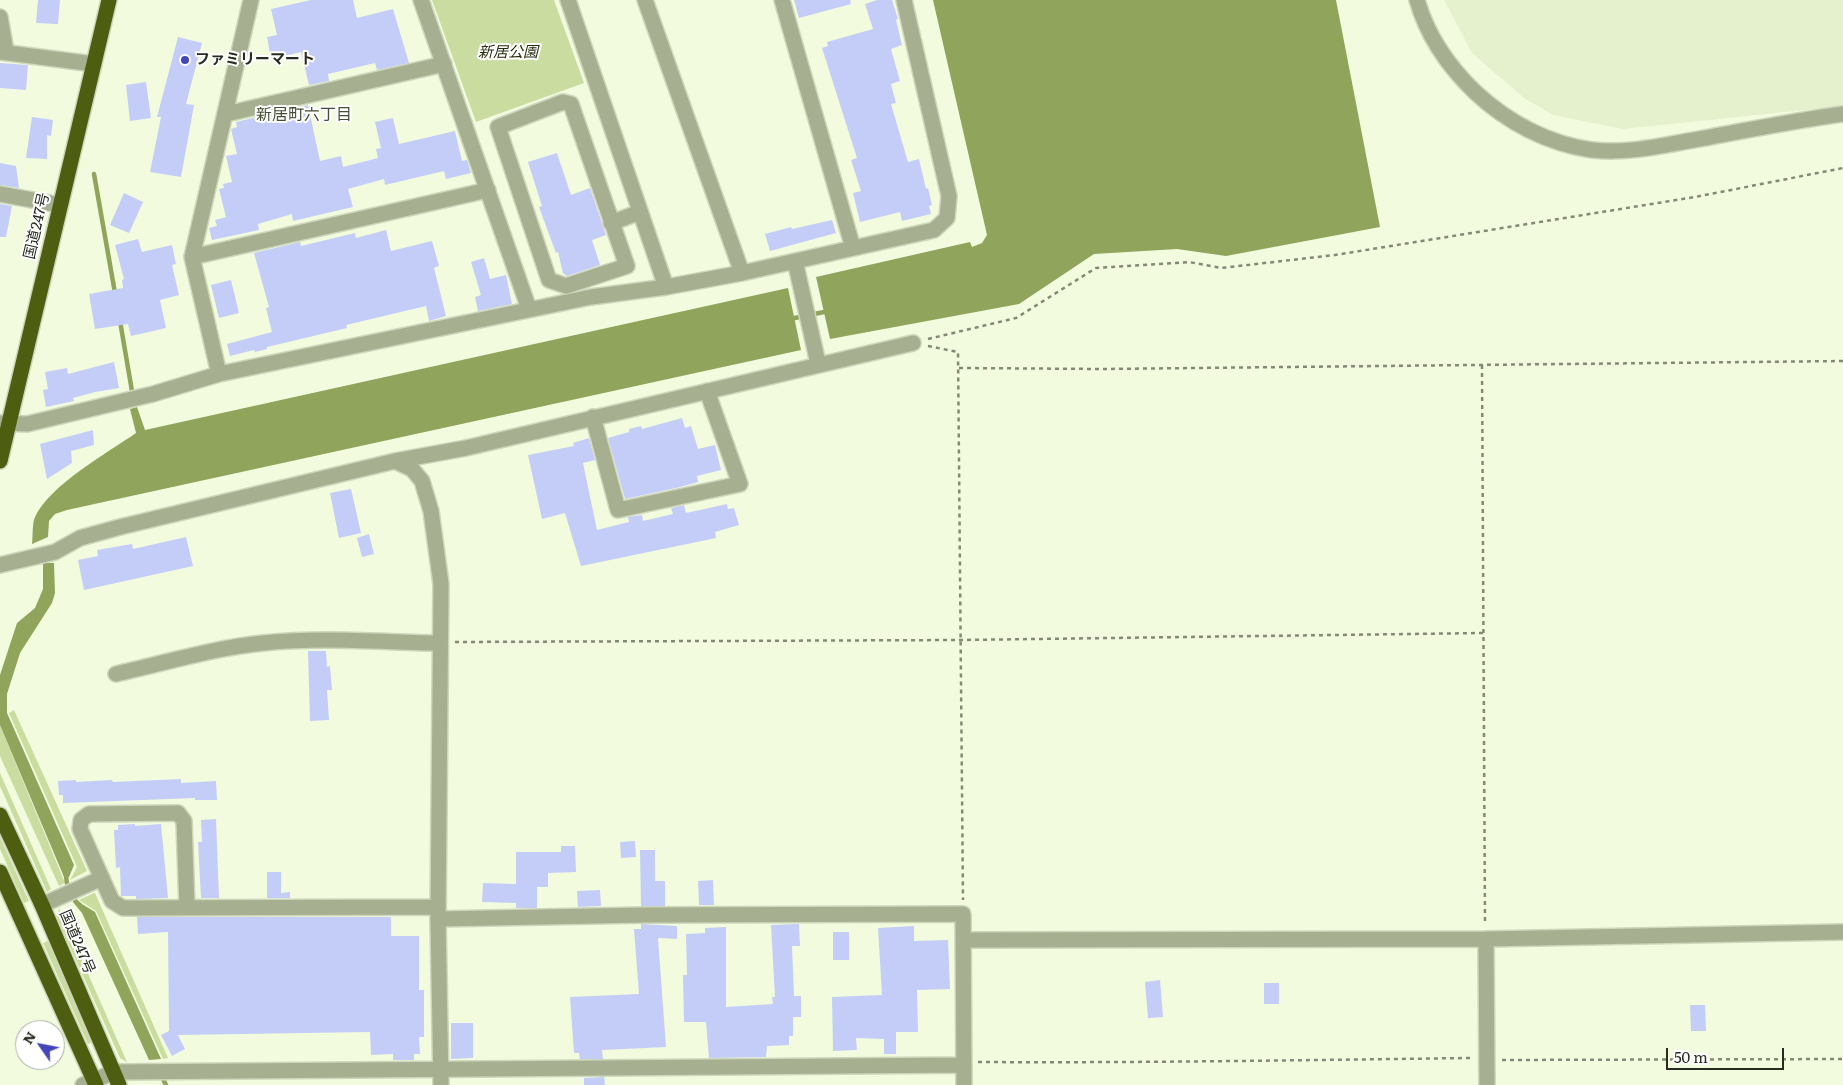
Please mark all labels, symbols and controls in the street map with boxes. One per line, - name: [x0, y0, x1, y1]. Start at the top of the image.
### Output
- park label: 新居公園: [478, 44, 538, 62]
- place label: ファミリーマート: [195, 51, 315, 69]
- marker: ファミリーマート: [179, 54, 191, 66]
- district label: 新居町六丁目: [256, 105, 352, 125]
- street label: 国道247号: [21, 191, 53, 261]
- street label: 国道247号: [55, 907, 99, 977]
- north arrow: [15, 1020, 65, 1070]
- text: N: [17, 1027, 40, 1048]
- scale bar: [1668, 1038, 1786, 1070]
- text: 50 m: [1674, 1045, 1708, 1068]

